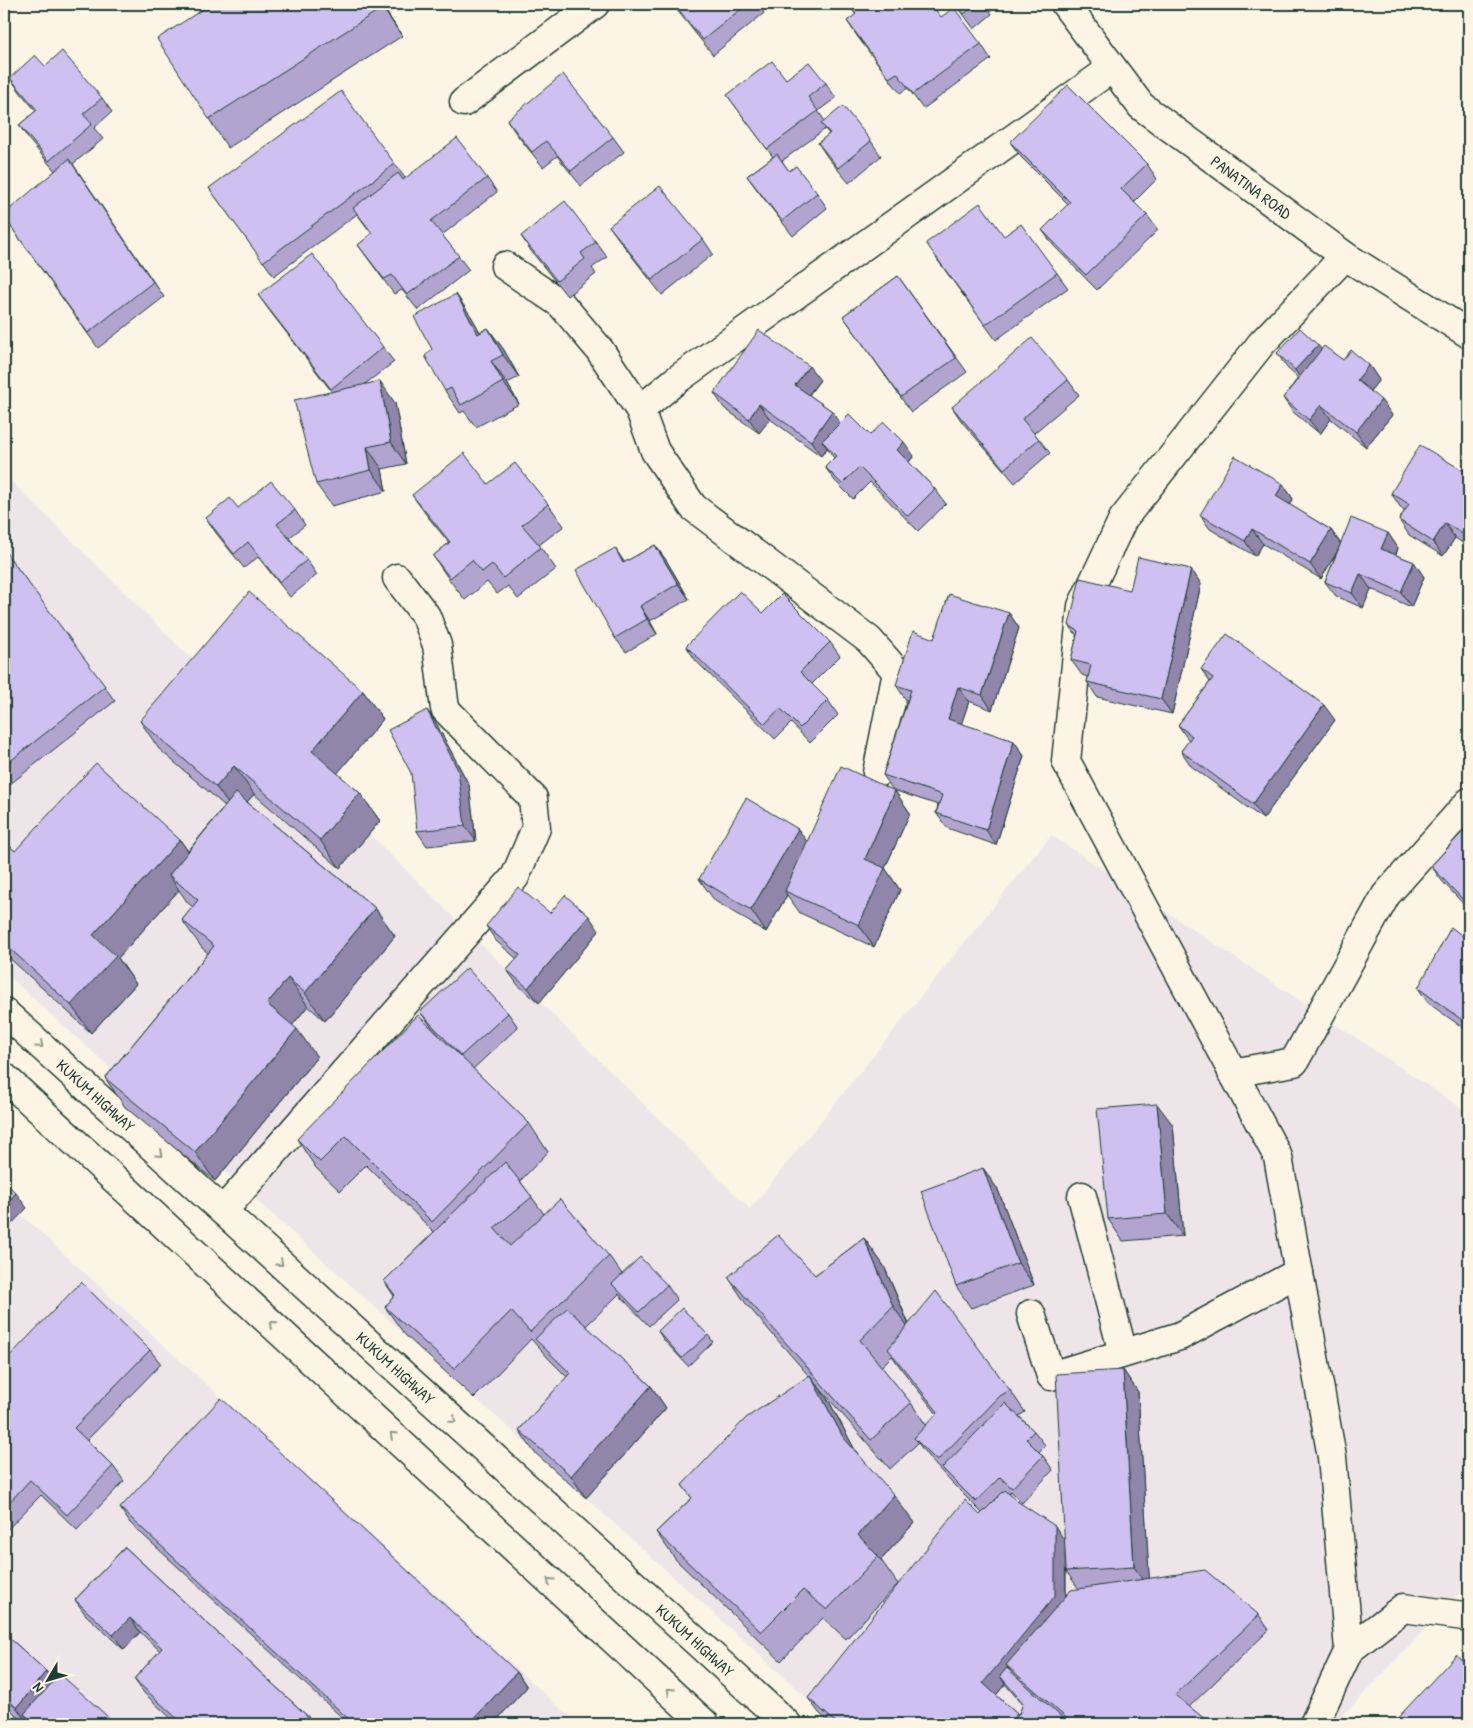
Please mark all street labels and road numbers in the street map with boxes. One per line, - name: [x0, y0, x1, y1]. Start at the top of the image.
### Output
- street label: PANATINA ROAD: [1207, 150, 1296, 224]
- street label: KUKUM HIGHWAY: [52, 1054, 140, 1137]
- street label: KUKUM HIGHWAY: [351, 1327, 439, 1409]
- street label: KUKUM HIGHWAY: [651, 1599, 739, 1682]

